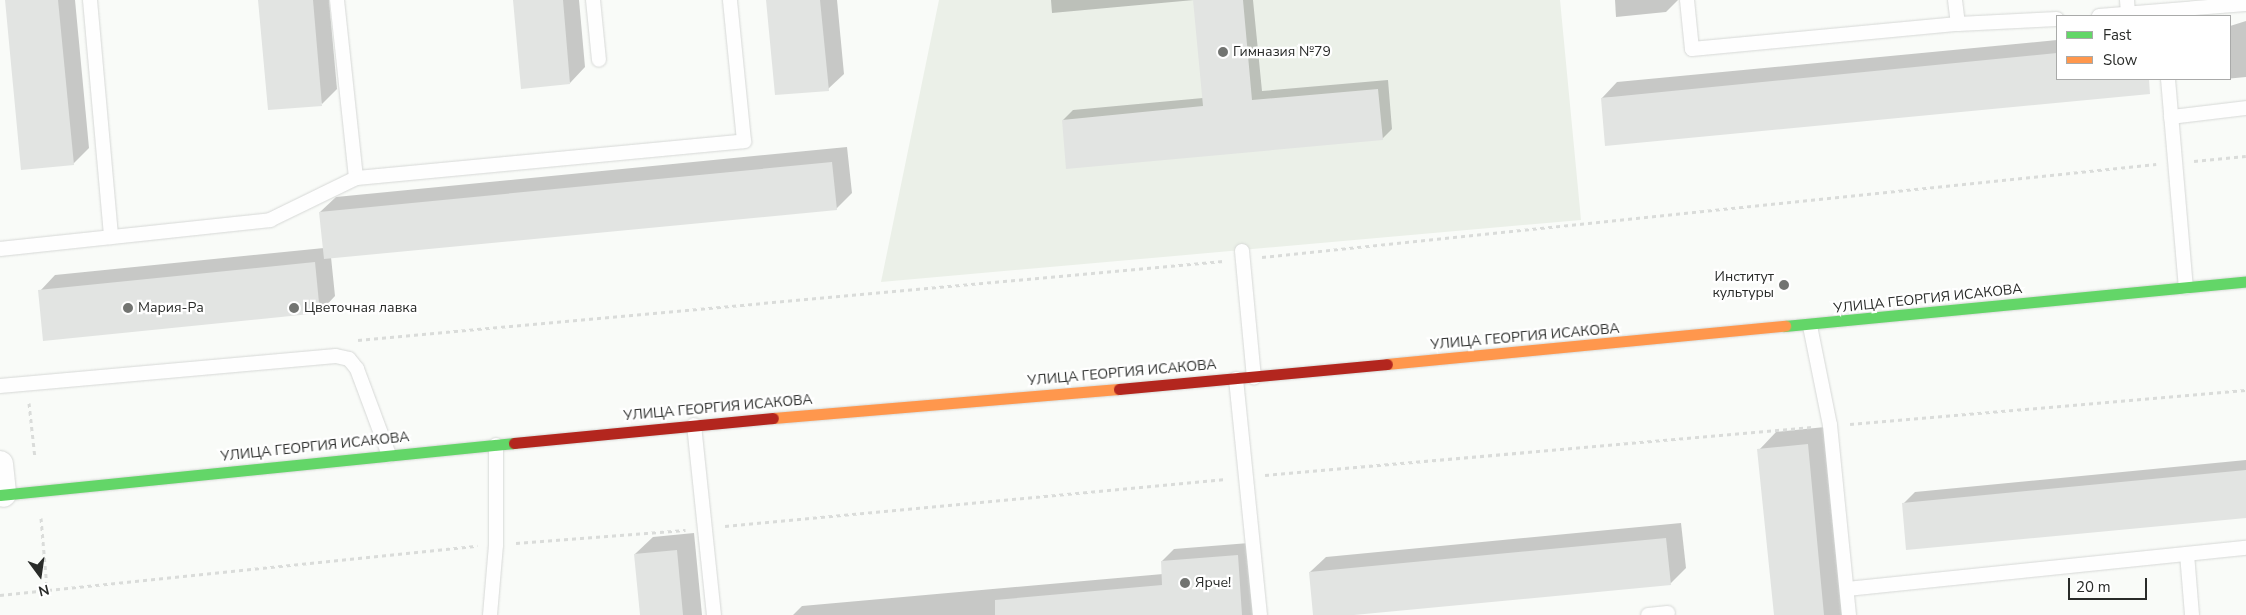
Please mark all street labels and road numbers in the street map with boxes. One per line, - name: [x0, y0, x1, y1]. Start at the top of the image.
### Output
- street label: УЛИЦА ГЕОРГИЯ ИСАКОВА: [1833, 281, 2023, 317]
- street label: УЛИЦА ГЕОРГИЯ ИСАКОВА: [1430, 320, 1620, 354]
- street label: УЛИЦА ГЕОРГИЯ ИСАКОВА: [1027, 356, 1217, 390]
- street label: УЛИЦА ГЕОРГИЯ ИСАКОВА: [623, 391, 813, 425]
- street label: УЛИЦА ГЕОРГИЯ ИСАКОВА: [220, 429, 410, 465]

